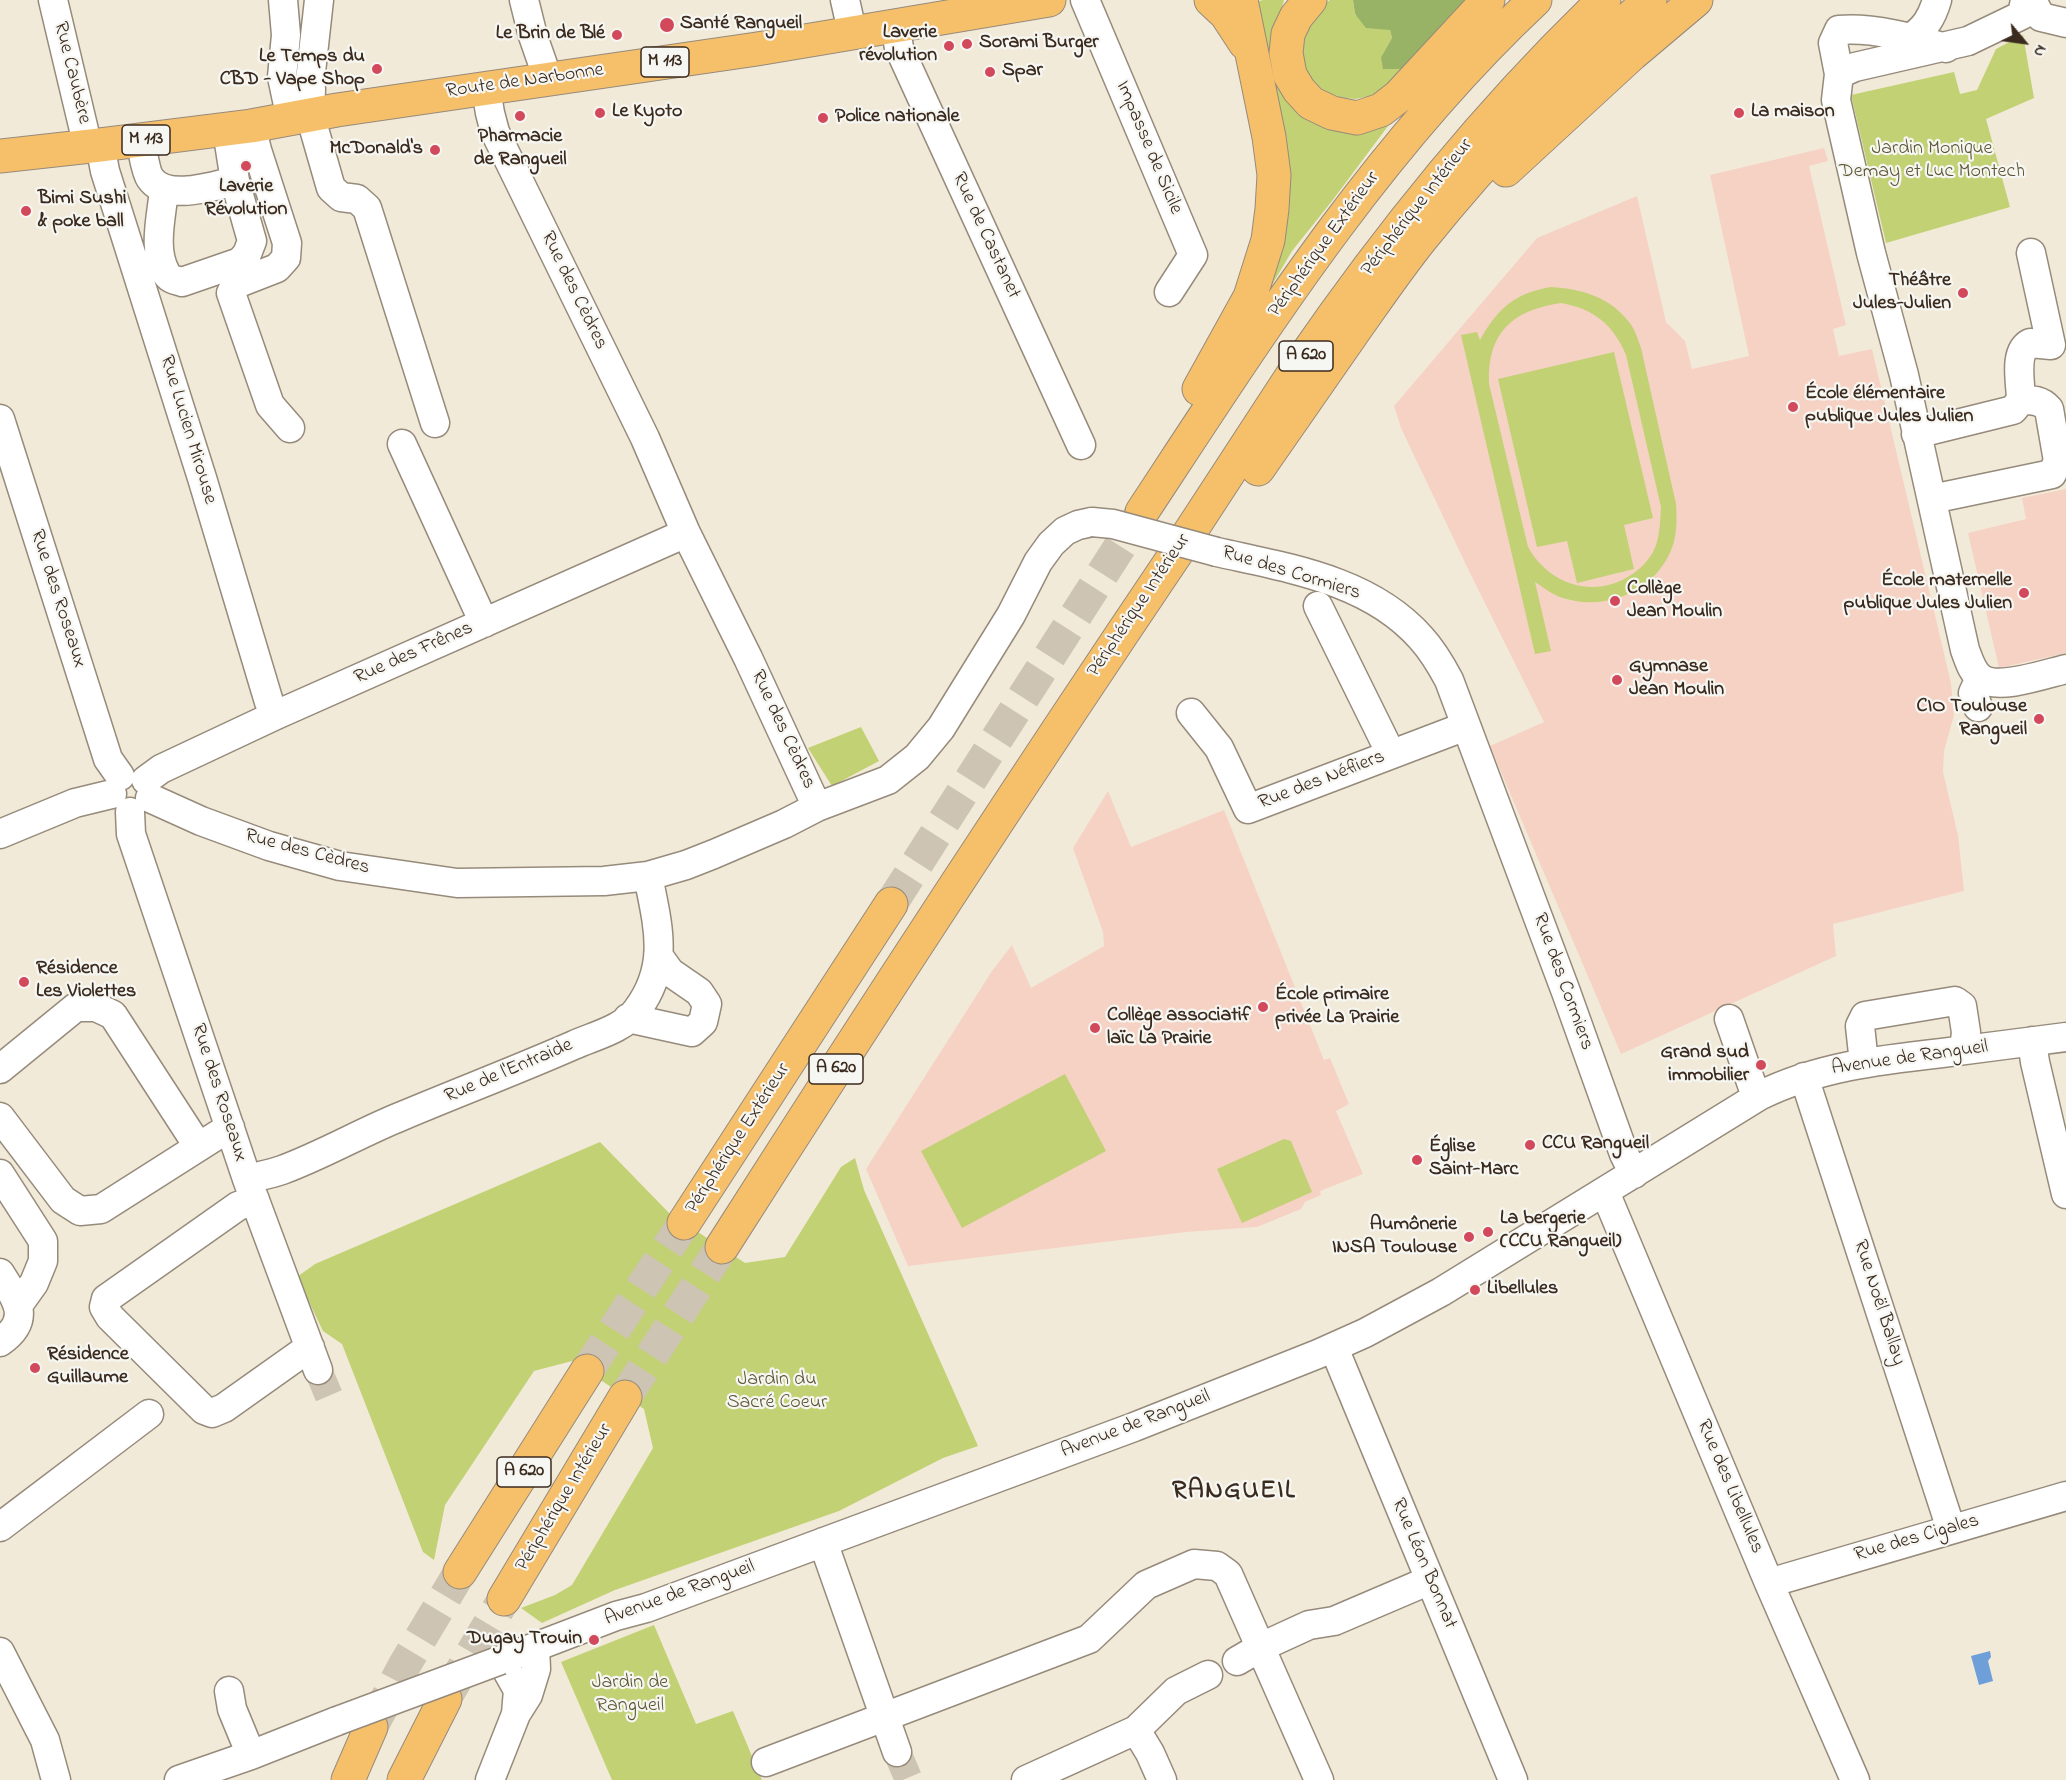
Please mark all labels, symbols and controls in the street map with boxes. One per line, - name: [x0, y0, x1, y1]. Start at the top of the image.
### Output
- north arrow: [1994, 12, 2054, 72]
- place label: Santé Rangueil: [680, 13, 802, 37]
- marker: Santé Rangueil: [658, 16, 676, 34]
- street label: Rue Caubère: [47, 20, 95, 126]
- place label: Laverie révolution: [859, 22, 937, 69]
- place label: Le Brin de Blé: [496, 23, 605, 47]
- marker: Le Brin de Blé: [610, 28, 624, 42]
- place label: Sorami Burger: [979, 32, 1099, 56]
- marker: Sorami Burger: [960, 37, 974, 51]
- marker: Laverie révolution: [942, 39, 956, 53]
- text: N: [2027, 40, 2053, 61]
- place label: Le Temps du CBD - Vape Shop: [220, 46, 365, 93]
- road number: M 113: [641, 47, 689, 77]
- street label: Route de Narbonne: [445, 59, 605, 105]
- place label: Spar: [1002, 60, 1043, 84]
- marker: Le Temps du CBD - Vape Shop: [370, 62, 384, 76]
- marker: Spar: [983, 65, 997, 79]
- street label: Impasse de Sicile: [1109, 78, 1187, 218]
- place label: Le Kyoto: [612, 101, 682, 125]
- place label: La maison: [1751, 101, 1835, 125]
- marker: Le Kyoto: [593, 106, 607, 120]
- place label: Police nationale: [835, 106, 959, 130]
- marker: La maison: [1732, 106, 1746, 120]
- marker: Pharmacie de Rangueil: [513, 109, 527, 123]
- marker: Police nationale: [816, 111, 830, 125]
- road number: M 113: [122, 125, 170, 155]
- place label: Pharmacie de Rangueil: [473, 126, 567, 173]
- street label: Périphérique Intérieur: [1357, 134, 1479, 282]
- place label: McDonald's: [329, 138, 423, 162]
- park label: Jardin Monique Demay et Luc Montech: [1839, 138, 2025, 185]
- marker: McDonald's: [428, 143, 442, 157]
- marker: Laverie Révolution: [239, 159, 253, 173]
- street label: Périphérique Extérieur: [1264, 167, 1386, 323]
- street label: Rue de Castanet: [945, 169, 1025, 303]
- place label: Laverie Révolution: [205, 176, 287, 223]
- place label: Bimi Sushi & poke ball: [38, 188, 127, 235]
- marker: Bimi Sushi & poke ball: [19, 204, 33, 218]
- street label: Rue des Cèdres: [534, 228, 612, 354]
- place label: Théâtre Jules-Julien: [1853, 270, 1951, 317]
- marker: Théâtre Jules-Julien: [1956, 286, 1970, 300]
- road number: A 620: [1279, 341, 1333, 371]
- street label: Rue Lucien Mirouse: [153, 353, 221, 507]
- place label: École élémentaire publique Jules Julien: [1805, 383, 1973, 430]
- marker: École élémentaire publique Jules Julien: [1786, 400, 1800, 414]
- street label: Rue des Roseaux: [23, 527, 91, 671]
- street label: Périphérique Intérieur: [1083, 530, 1197, 682]
- street label: Rue des Cormiers: [1219, 541, 1363, 607]
- place label: École maternelle publique Jules Julien: [1844, 570, 2012, 617]
- place label: Collège Jean Moulin: [1627, 578, 1722, 625]
- marker: École maternelle publique Jules Julien: [2017, 586, 2031, 600]
- marker: Collège Jean Moulin: [1608, 594, 1622, 608]
- street label: Rue des Frênes: [351, 617, 477, 691]
- place label: Gymnase Jean Moulin: [1629, 656, 1724, 703]
- street label: Rue des Cèdres: [744, 667, 820, 793]
- marker: Gymnase Jean Moulin: [1610, 673, 1624, 687]
- place label: CIO Toulouse Rangueil: [1916, 696, 2027, 743]
- marker: CIO Toulouse Rangueil: [2032, 712, 2046, 726]
- street label: Rue des Néfliers: [1255, 746, 1389, 816]
- street label: Rue des Cèdres: [242, 825, 372, 881]
- street label: Rue des Cormiers: [1526, 910, 1598, 1054]
- place label: Résidence Les Violettes: [36, 958, 136, 1005]
- marker: Résidence Les Violettes: [17, 975, 31, 989]
- place label: École primaire privée La Prairie: [1275, 984, 1399, 1031]
- marker: École primaire privée La Prairie: [1256, 1000, 1270, 1014]
- place label: Collège associatif laïc La Prairie: [1107, 1005, 1251, 1052]
- street label: Rue des Roseaux: [184, 1021, 252, 1165]
- marker: Collège associatif laïc La Prairie: [1088, 1021, 1102, 1035]
- street label: Rue de l'Entraide: [441, 1034, 577, 1110]
- street label: Avenue de Rangueil: [1830, 1036, 1990, 1082]
- place label: Grand sud immobilier: [1661, 1042, 1749, 1089]
- road number: A 620: [809, 1054, 863, 1084]
- marker: Grand sud immobilier: [1754, 1058, 1768, 1072]
- street label: Périphérique Extérieur: [681, 1059, 797, 1219]
- place label: CCU Rangueil: [1542, 1133, 1649, 1157]
- place label: Église Saint-Marc: [1429, 1136, 1518, 1183]
- marker: CCU Rangueil: [1523, 1138, 1537, 1152]
- marker: Église Saint-Marc: [1410, 1153, 1424, 1167]
- place label: La bergerie (CCU Rangueil): [1500, 1208, 1621, 1255]
- place label: Aumônerie INSA Toulouse: [1332, 1214, 1457, 1261]
- marker: La bergerie (CCU Rangueil): [1481, 1225, 1495, 1239]
- marker: Aumônerie INSA Toulouse: [1462, 1230, 1476, 1244]
- street label: Rue Noël Ballay: [1846, 1237, 1910, 1369]
- place label: Libellules: [1487, 1278, 1558, 1302]
- marker: Libellules: [1468, 1283, 1482, 1297]
- place label: Résidence Guillaume: [47, 1344, 129, 1391]
- marker: Résidence Guillaume: [28, 1361, 42, 1375]
- park label: Jardin du Sacré Coeur: [727, 1369, 827, 1416]
- street label: Avenue de Rangueil: [1058, 1385, 1214, 1465]
- street label: Rue des Libellules: [1690, 1417, 1768, 1557]
- street label: Périphérique Intérieur: [511, 1420, 619, 1576]
- road number: A 620: [497, 1457, 551, 1487]
- district label: RANGUEIL: [1172, 1477, 1296, 1509]
- street label: Rue Léon Bonnat: [1385, 1495, 1461, 1633]
- street label: Rue des Cigales: [1852, 1510, 1982, 1568]
- street label: Avenue de Rangueil: [602, 1556, 758, 1632]
- place label: Dugay Trouin: [467, 1628, 582, 1652]
- marker: Dugay Trouin: [587, 1633, 601, 1647]
- park label: Jardin de Rangueil: [592, 1672, 668, 1719]

